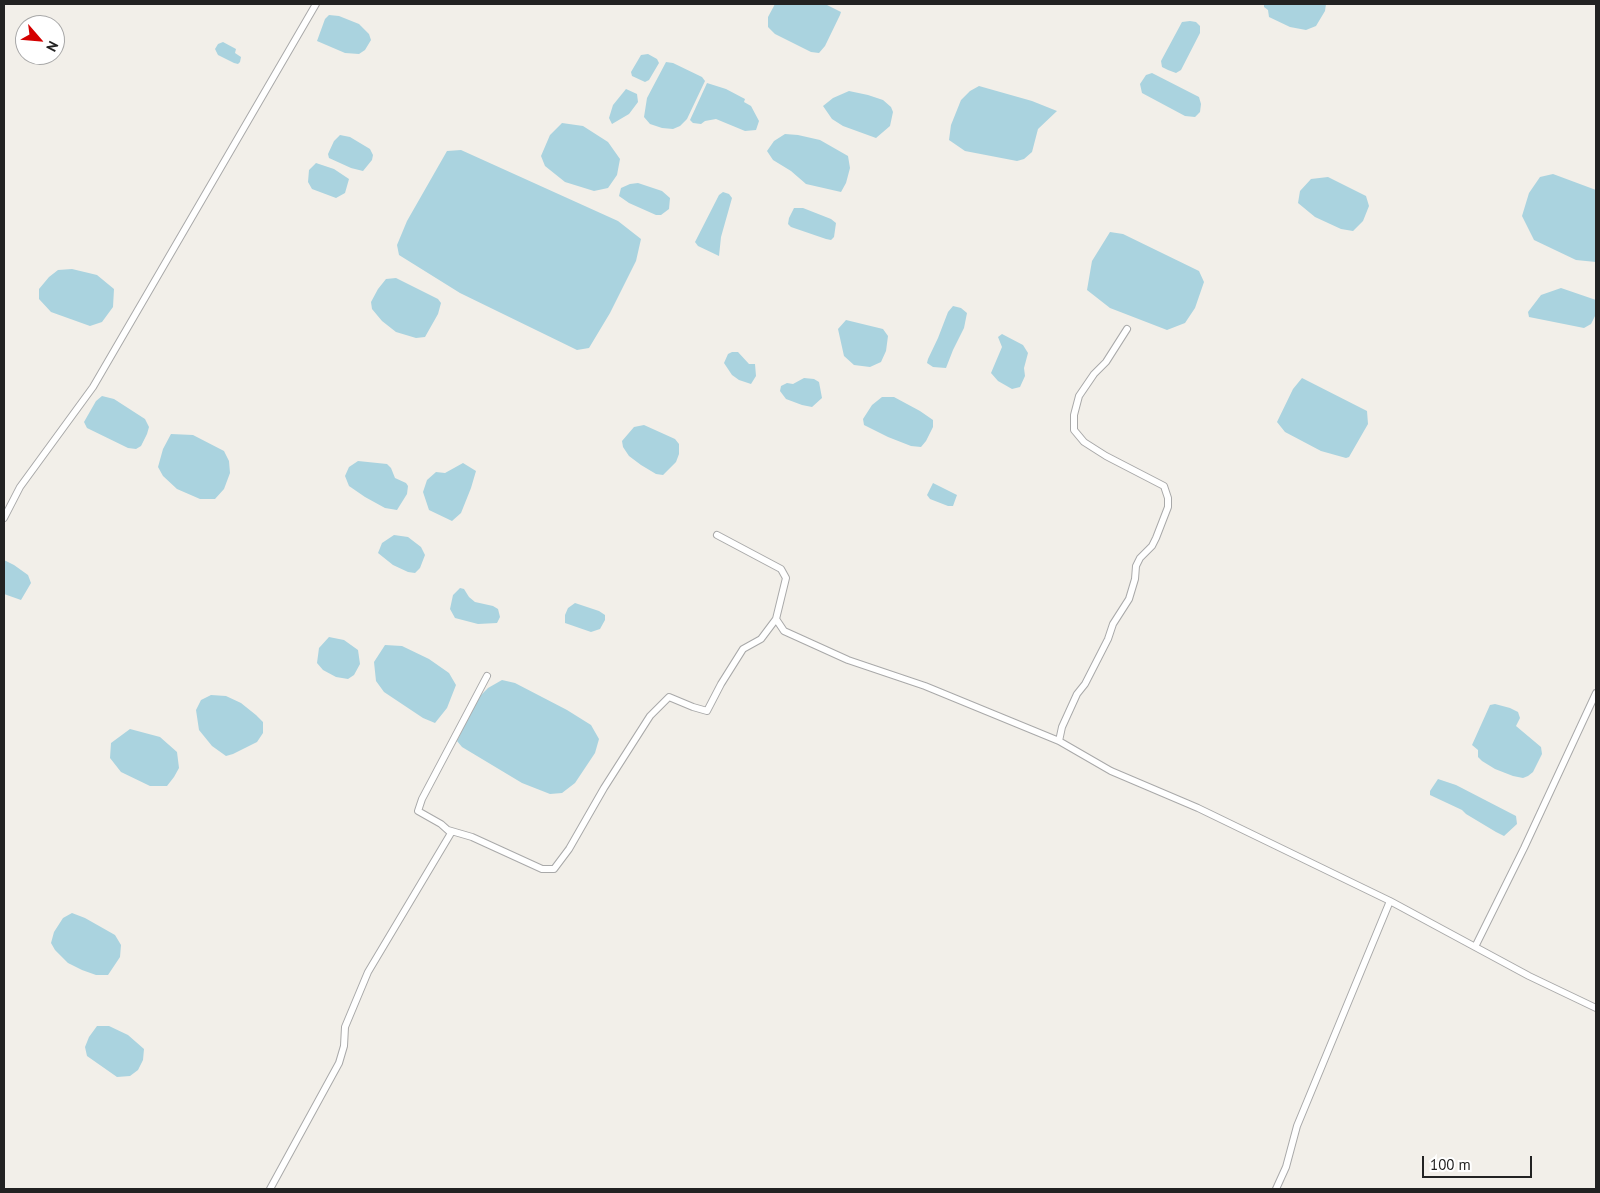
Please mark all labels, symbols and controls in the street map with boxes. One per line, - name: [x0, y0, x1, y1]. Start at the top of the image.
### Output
- north arrow: [15, 15, 65, 65]
- text: N: [42, 38, 63, 55]
- scale bar: [1425, 1146, 1535, 1178]
- text: 100 m: [1430, 1155, 1471, 1174]

